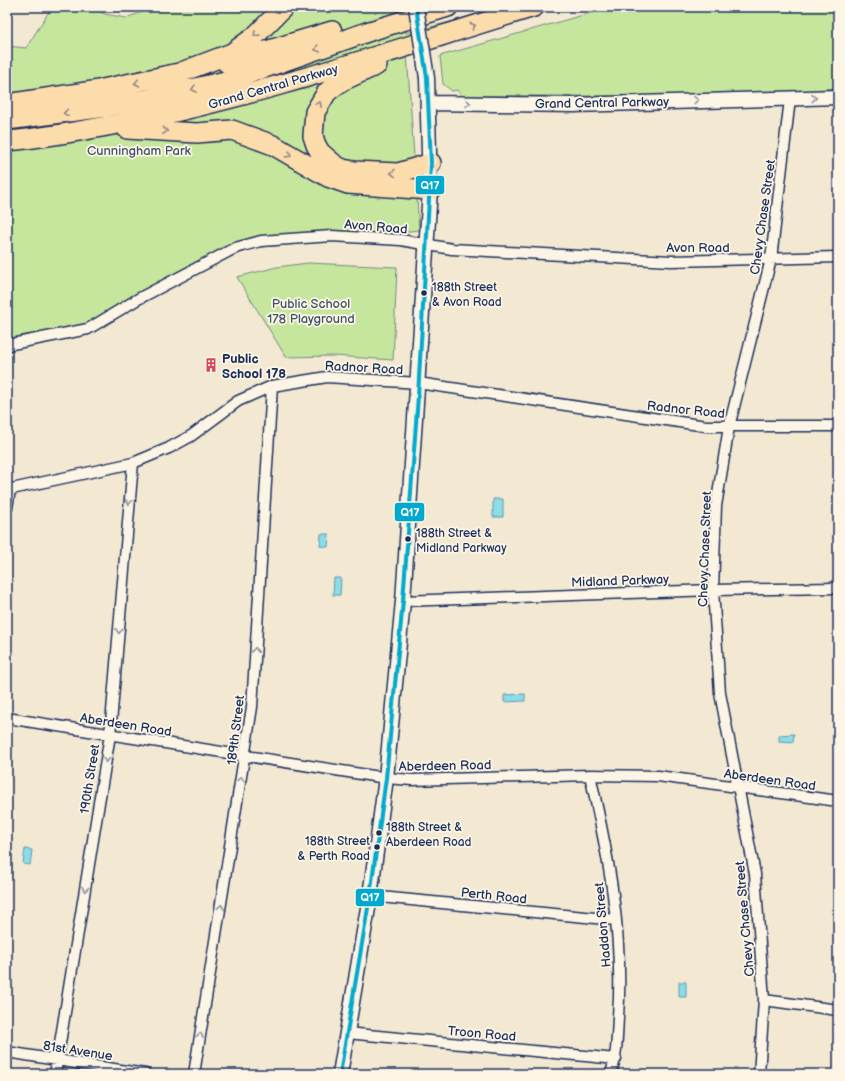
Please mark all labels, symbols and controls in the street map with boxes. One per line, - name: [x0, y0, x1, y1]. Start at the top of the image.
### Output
- one-way arrow: [469, 22, 476, 31]
- one-way arrow: [253, 30, 261, 37]
- one-way arrow: [314, 45, 321, 53]
- street label: Grand Central Parkway: [207, 61, 340, 113]
- one-way arrow: [134, 78, 141, 86]
- one-way arrow: [191, 84, 197, 92]
- one-way arrow: [811, 93, 817, 102]
- street label: Grand Central Parkway: [535, 94, 669, 112]
- one-way arrow: [693, 96, 699, 104]
- one-way arrow: [465, 99, 471, 108]
- one-way arrow: [315, 101, 322, 109]
- one-way arrow: [63, 108, 69, 117]
- one-way arrow: [162, 127, 168, 136]
- park label: Cunningham Park: [87, 143, 192, 159]
- one-way arrow: [285, 150, 292, 157]
- street label: Chevy Chase Street: [747, 159, 779, 276]
- one-way arrow: [390, 168, 397, 177]
- line badge: Q17: [415, 175, 445, 195]
- text: Q17: [420, 179, 440, 192]
- street label: Avon Road: [344, 216, 408, 238]
- street label: Avon Road: [666, 240, 730, 256]
- place label: 188th Street & Avon Road: [432, 280, 502, 310]
- marker: 188th Street & Avon Road: [419, 288, 429, 298]
- park label: Public School 178 Playground: [267, 296, 355, 327]
- place label: Public School 178: [222, 351, 286, 382]
- building icon: Public School 178: [203, 357, 219, 373]
- street label: Radnor Road: [324, 358, 404, 378]
- street label: Radnor Road: [646, 398, 726, 422]
- street label: Chevy Chase Street: [695, 491, 715, 607]
- one-way arrow: [125, 499, 134, 505]
- line badge: Q17: [394, 502, 425, 522]
- text: Q17: [400, 506, 420, 519]
- place label: 188th Street & Midland Parkway: [416, 526, 507, 556]
- marker: 188th Street & Midland Parkway: [403, 534, 413, 544]
- street label: Midland Parkway: [571, 571, 669, 591]
- one-way arrow: [114, 628, 123, 634]
- one-way arrow: [251, 647, 260, 653]
- street label: 189th Street: [224, 694, 248, 766]
- street label: Aberdeen Road: [79, 710, 173, 740]
- street label: 190th Street: [77, 743, 103, 815]
- one-way arrow: [102, 757, 111, 764]
- street label: Aberdeen Road: [399, 757, 491, 775]
- street label: Aberdeen Road: [723, 766, 817, 794]
- one-way arrow: [237, 776, 245, 782]
- place label: 188th Street & Aberdeen Road: [386, 820, 472, 850]
- marker: 188th Street & Aberdeen Road: [374, 828, 384, 838]
- place label: 188th Street & Perth Road: [298, 834, 370, 864]
- marker: 188th Street & Perth Road: [372, 842, 382, 852]
- street label: Chevy Chase Street: [732, 860, 758, 977]
- street label: Haddon Street: [591, 882, 615, 968]
- street label: Perth Road: [460, 885, 528, 907]
- one-way arrow: [81, 886, 90, 892]
- line badge: Q17: [355, 888, 385, 907]
- text: Q17: [360, 891, 380, 904]
- one-way arrow: [216, 904, 225, 910]
- street label: Troon Road: [447, 1023, 517, 1045]
- one-way arrow: [195, 1032, 204, 1039]
- street label: 81st Avenue: [42, 1038, 114, 1064]

